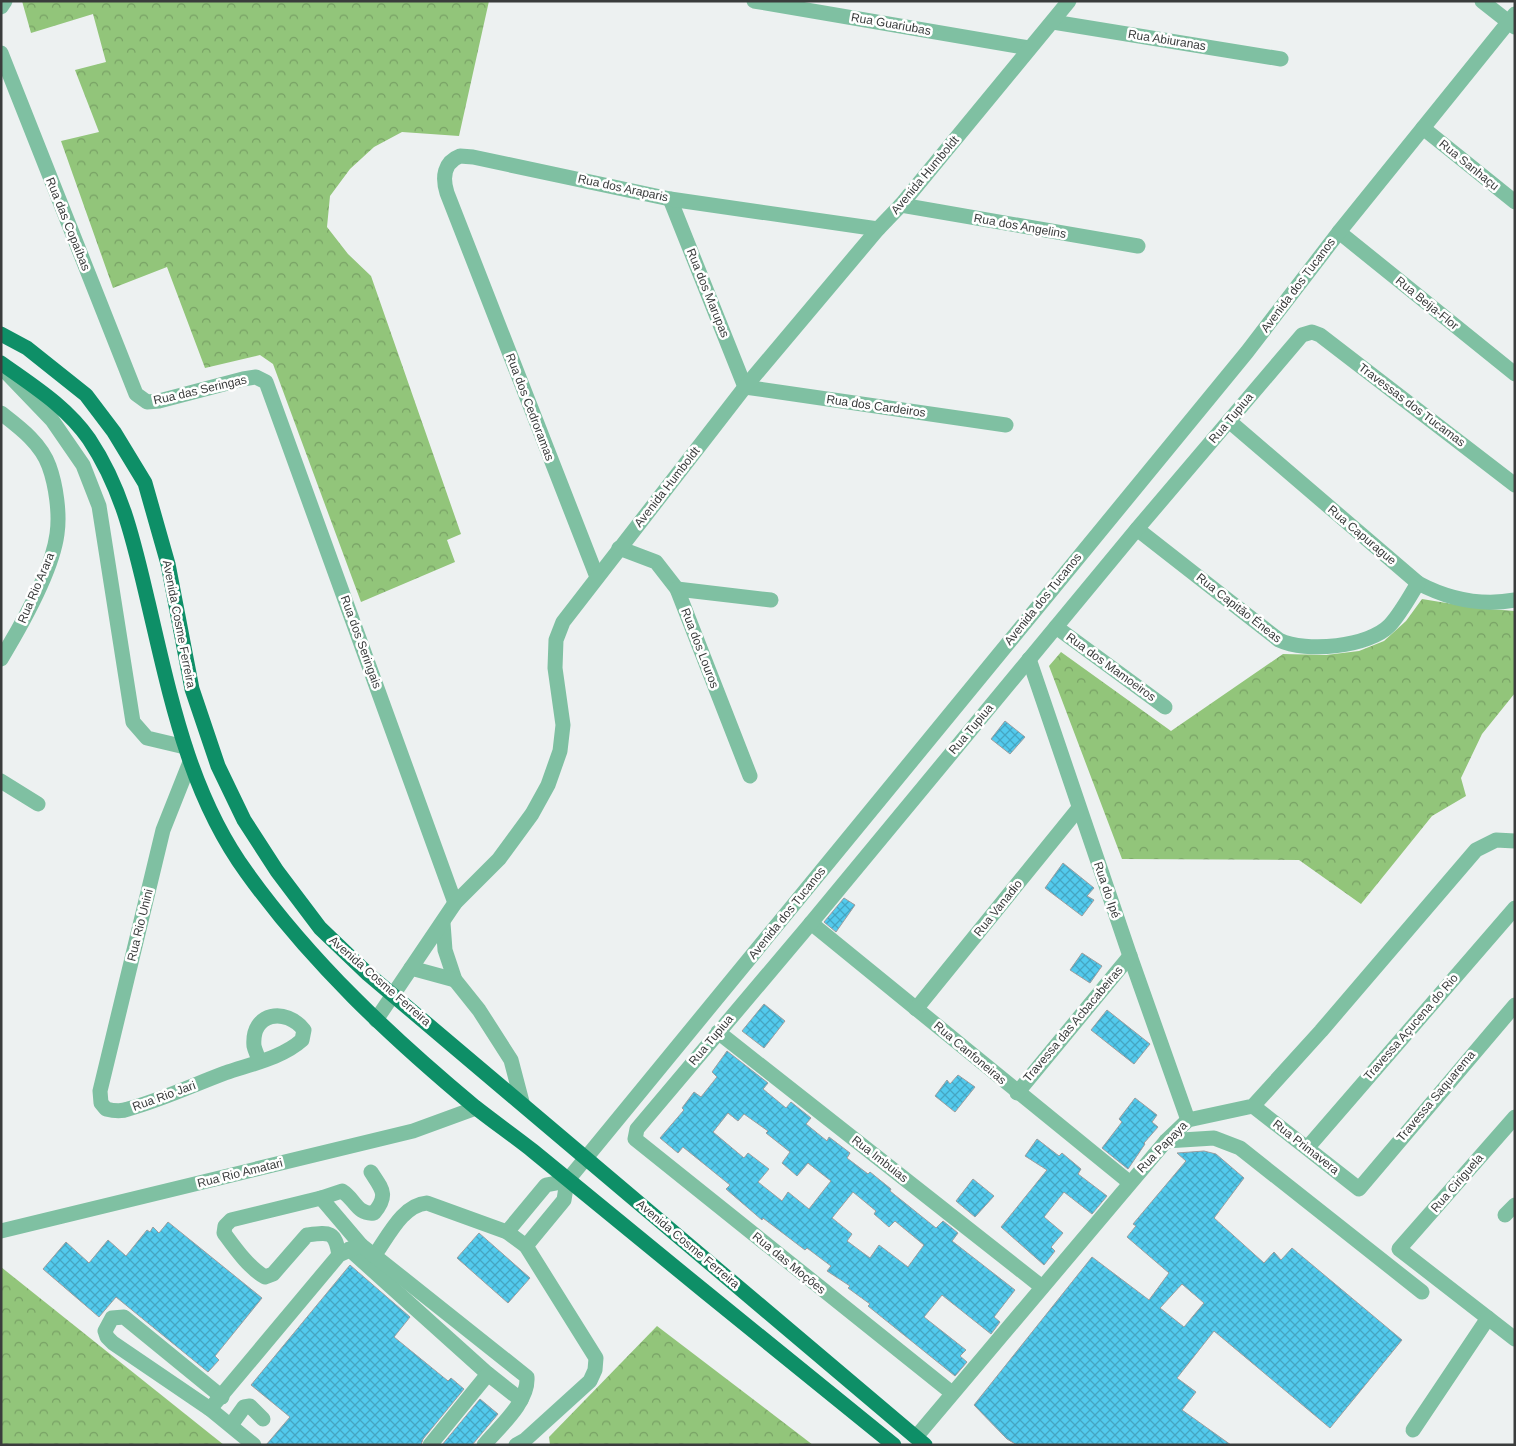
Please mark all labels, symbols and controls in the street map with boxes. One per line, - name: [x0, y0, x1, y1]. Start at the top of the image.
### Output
- street label: Rua Guariubas: [850, 10, 932, 38]
- street label: Rua Abiuranas: [1127, 27, 1207, 53]
- street label: Avenida Humboldt: [888, 133, 962, 217]
- street label: Rua Sanhaçu: [1436, 137, 1502, 193]
- street label: Rua dos Araparis: [577, 172, 669, 204]
- street label: Rua das Copaíbas: [43, 175, 93, 273]
- street label: Rua dos Angelins: [973, 211, 1067, 241]
- street label: Avenida dos Tucanos: [1258, 235, 1338, 335]
- street label: Rua dos Marupas: [684, 246, 732, 340]
- street label: Rua Beija-Flor: [1393, 273, 1461, 333]
- street label: Rua dos Cedroramas: [503, 351, 557, 463]
- street label: Travessas dos Tucamas: [1356, 360, 1468, 450]
- street label: Rua das Seringas: [152, 372, 248, 408]
- street label: Rua Tupiua: [1206, 390, 1256, 446]
- street label: Rua dos Cardeiros: [825, 392, 927, 420]
- street label: Avenida Humboldt: [631, 444, 703, 530]
- street label: Rua Capurague: [1325, 502, 1399, 568]
- street label: Rua Rio Arara: [15, 550, 57, 625]
- street label: Avenida dos Tucanos: [1002, 550, 1084, 648]
- street label: Avenida Cosme Ferreira: [160, 559, 198, 689]
- street label: Rua Capitão Éneas: [1194, 570, 1285, 646]
- street label: Rua dos Seringais: [338, 594, 384, 690]
- street label: Rua dos Louros: [678, 606, 722, 690]
- street label: Rua dos Mamoeiros: [1063, 630, 1159, 704]
- street label: Rua Tupiua: [946, 701, 996, 757]
- street label: Rua do Ipé: [1091, 860, 1123, 920]
- street label: Avenida dos Tucanos: [746, 864, 828, 962]
- street label: Rua Vanadio: [971, 877, 1025, 939]
- street label: Rua Rio Unini: [124, 887, 156, 963]
- street label: Avenida Cosme Ferreira: [326, 933, 434, 1029]
- street label: Travessa das Acbacabeiras: [1020, 963, 1126, 1085]
- street label: Travessa Açucena do Rio: [1361, 971, 1461, 1083]
- street label: Rua Tupiua: [686, 1012, 736, 1068]
- street label: Rua Canfoneiras: [931, 1019, 1009, 1087]
- street label: Travessa Saquarema: [1394, 1047, 1478, 1144]
- street label: Rua Rio Jari: [131, 1078, 197, 1114]
- street label: Rua Primavera: [1270, 1117, 1342, 1177]
- street label: Rua Papaya: [1134, 1118, 1190, 1176]
- street label: Rua Imbuias: [849, 1133, 911, 1185]
- street label: Rua Ciriguela: [1428, 1151, 1486, 1215]
- street label: Rua Rio Amatari: [196, 1156, 284, 1190]
- street label: Avenida Cosme Ferreira: [634, 1197, 742, 1291]
- street label: Rua das Moções: [750, 1229, 828, 1297]

